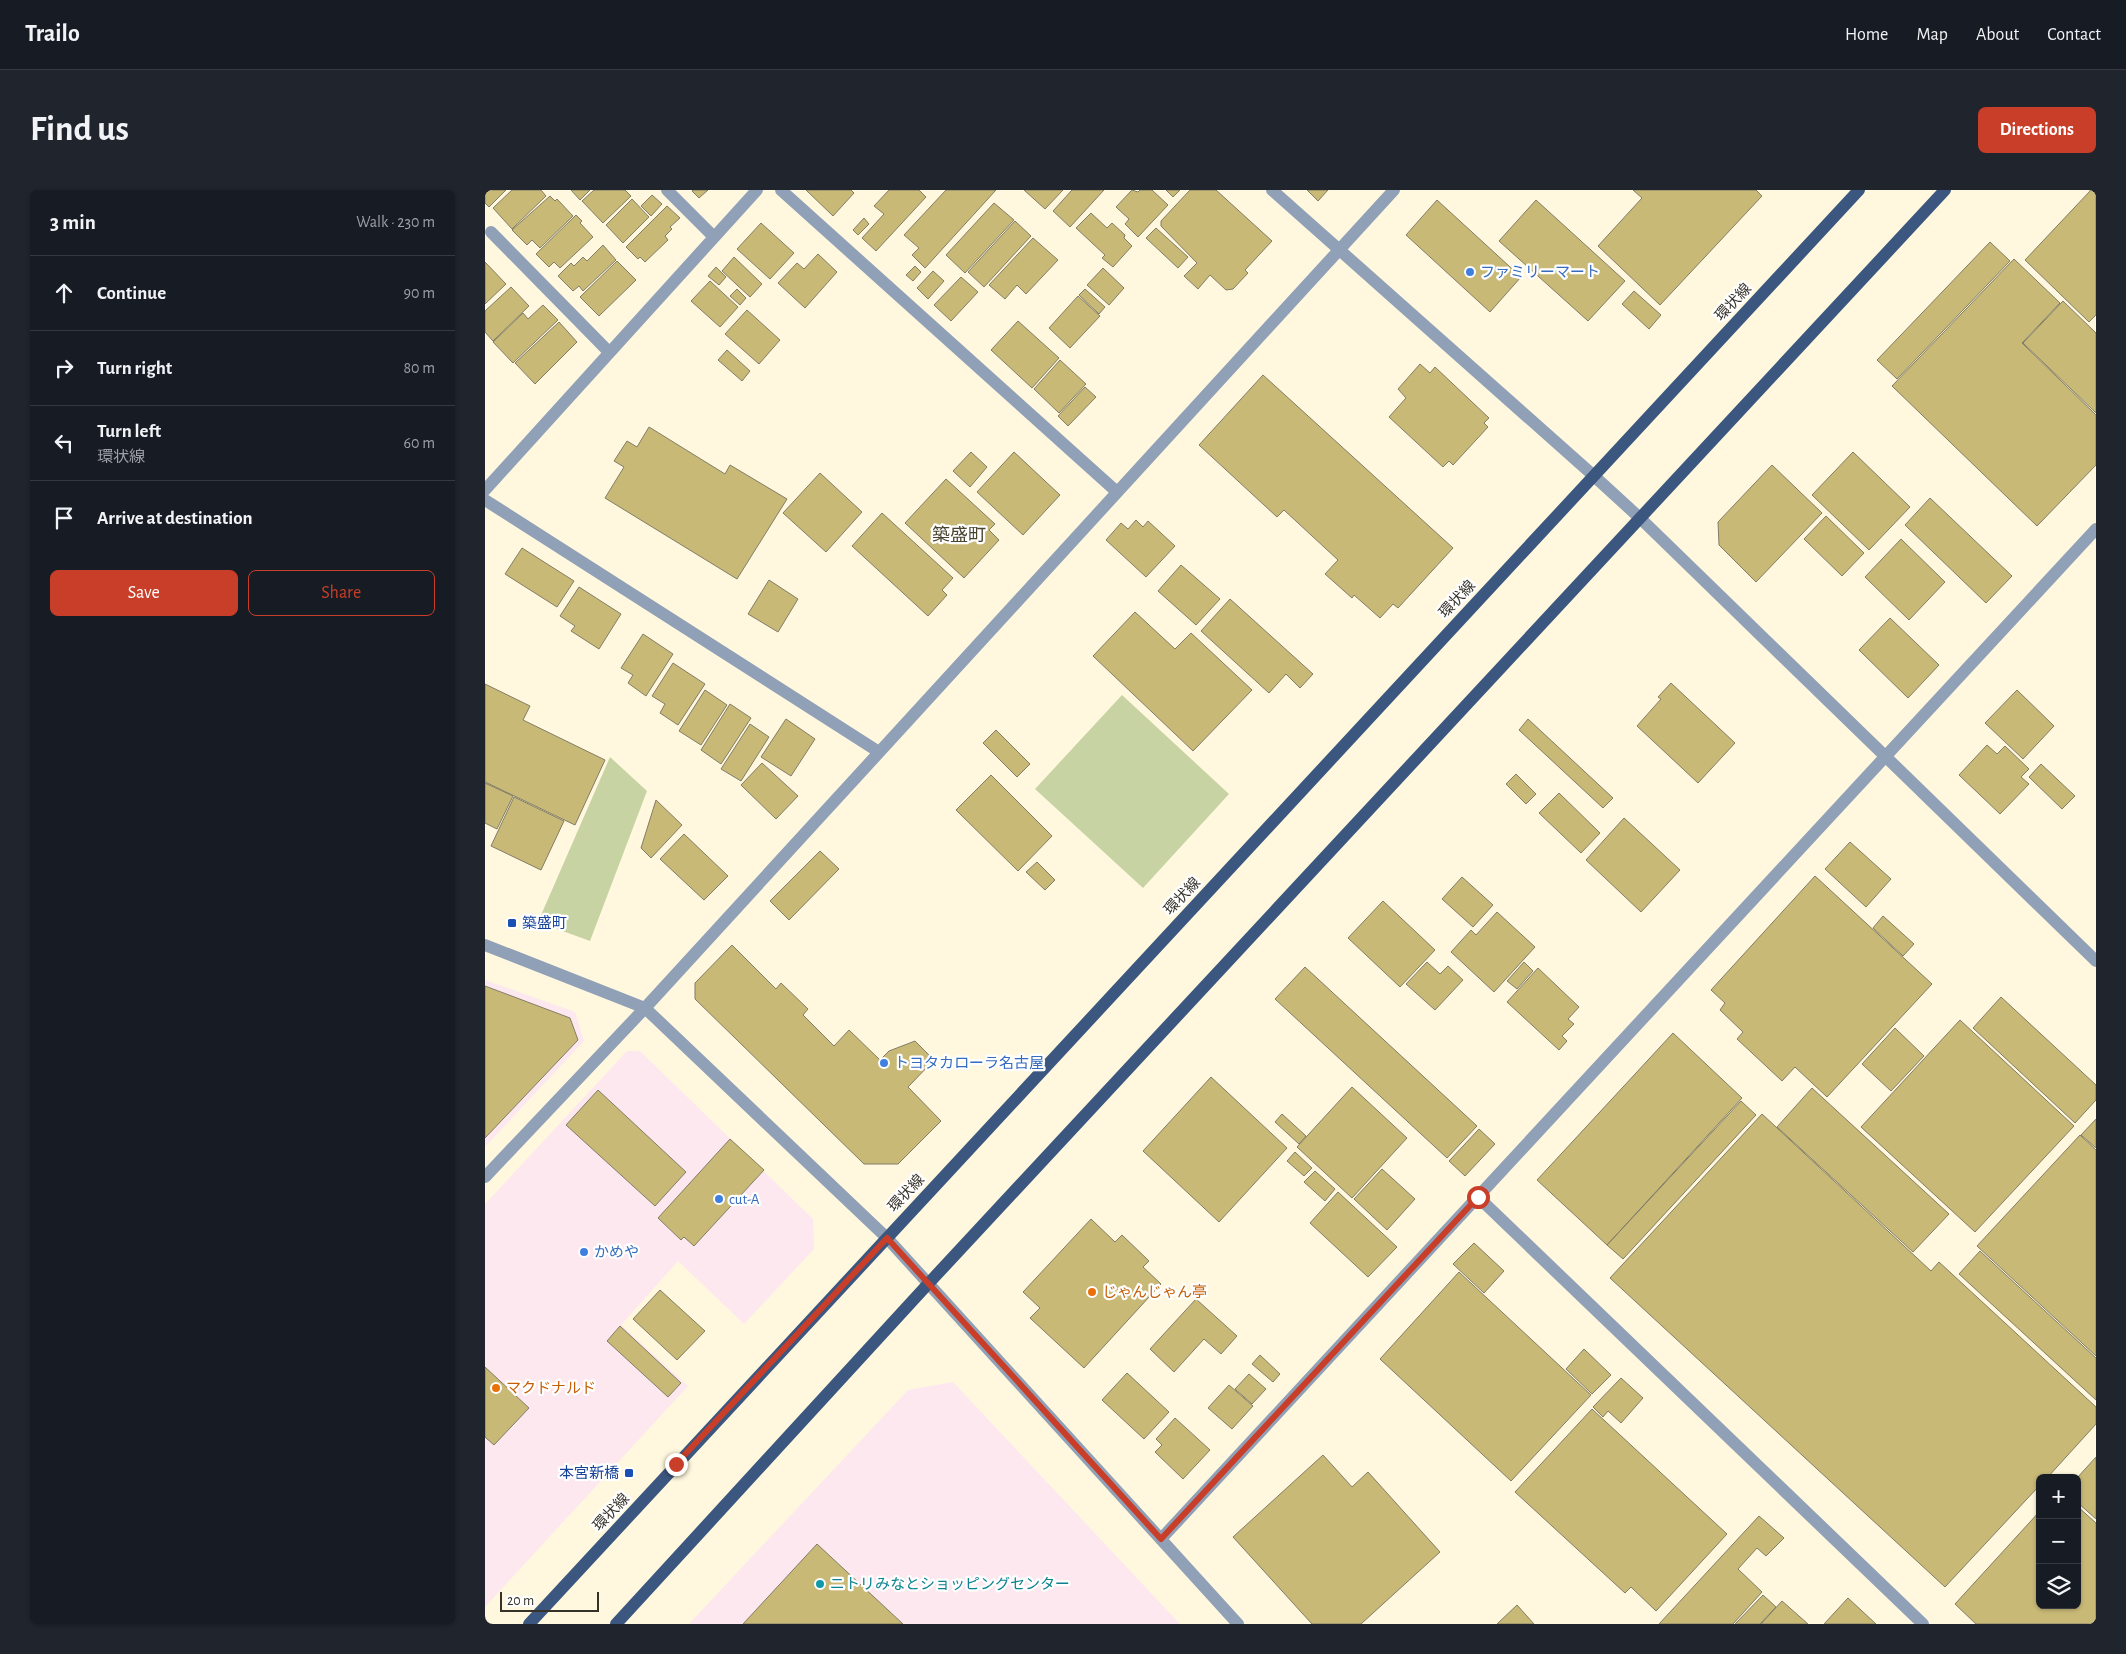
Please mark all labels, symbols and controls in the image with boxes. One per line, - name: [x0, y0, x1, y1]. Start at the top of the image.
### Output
- text: Trailo: [25, 22, 80, 46]
- text: Home: [1845, 26, 1888, 44]
- text: Map: [1916, 26, 1948, 44]
- text: About: [1976, 26, 2019, 44]
- text: Contact: [2047, 26, 2101, 44]
- button: Directions: [1978, 107, 2096, 153]
- text: Find us: [30, 112, 129, 147]
- text: 3 min: [50, 212, 96, 233]
- text: Walk · 230 m: [356, 214, 435, 230]
- place label: ファミリーマート: [1480, 265, 1600, 280]
- marker: ファミリーマート: [1464, 266, 1476, 278]
- icon: ahead: [50, 279, 78, 307]
- street label: 環状線: [1711, 279, 1754, 324]
- text: Continue: [97, 284, 166, 303]
- text: 90 m: [404, 285, 435, 301]
- icon: right: [50, 354, 78, 382]
- text: Turn right: [97, 359, 172, 378]
- text: 80 m: [404, 360, 435, 376]
- text: Turn left: [97, 422, 161, 441]
- icon: left: [50, 429, 78, 457]
- text: 60 m: [404, 435, 435, 451]
- text: 環状線: [97, 449, 145, 465]
- icon: arrive: [50, 504, 78, 532]
- text: Arrive at destination: [97, 509, 253, 528]
- district label: 築盛町: [932, 525, 986, 545]
- button: Save: [50, 570, 238, 616]
- button: Share: [248, 570, 435, 616]
- street label: 環状線: [1435, 576, 1478, 621]
- street label: 環状線: [1160, 873, 1203, 918]
- place label: 築盛町: [522, 914, 567, 931]
- marker: 築盛町: [506, 917, 518, 929]
- place label: トヨタカローラ名古屋: [894, 1055, 1044, 1071]
- marker: トヨタカローラ名古屋: [878, 1057, 890, 1069]
- street label: 環状線: [884, 1170, 927, 1215]
- route start: [1467, 1186, 1490, 1209]
- place label: cut-A: [729, 1192, 760, 1207]
- marker: cut-A: [713, 1193, 725, 1205]
- place label: かめや: [594, 1244, 639, 1260]
- marker: かめや: [578, 1246, 590, 1258]
- place label: じゃんじゃん亭: [1102, 1284, 1207, 1300]
- marker: じゃんじゃん亭: [1086, 1286, 1098, 1298]
- place label: マクドナルド: [506, 1380, 596, 1396]
- marker: マクドナルド: [490, 1382, 502, 1394]
- route end: [665, 1453, 688, 1476]
- place label: 本宮新橋: [559, 1465, 619, 1481]
- marker: 本宮新橋: [623, 1467, 635, 1479]
- map controls: [2036, 1474, 2081, 1609]
- button: +: [2036, 1474, 2081, 1519]
- street label: 環状線: [589, 1489, 632, 1534]
- button: −: [2036, 1519, 2081, 1564]
- button: layers: [2036, 1564, 2081, 1609]
- place label: ニトリみなとショッピングセンター: [830, 1576, 1070, 1592]
- marker: ニトリみなとショッピングセンター: [814, 1578, 826, 1590]
- scale bar: [500, 1589, 599, 1612]
- text: 20 m: [507, 1594, 534, 1608]

